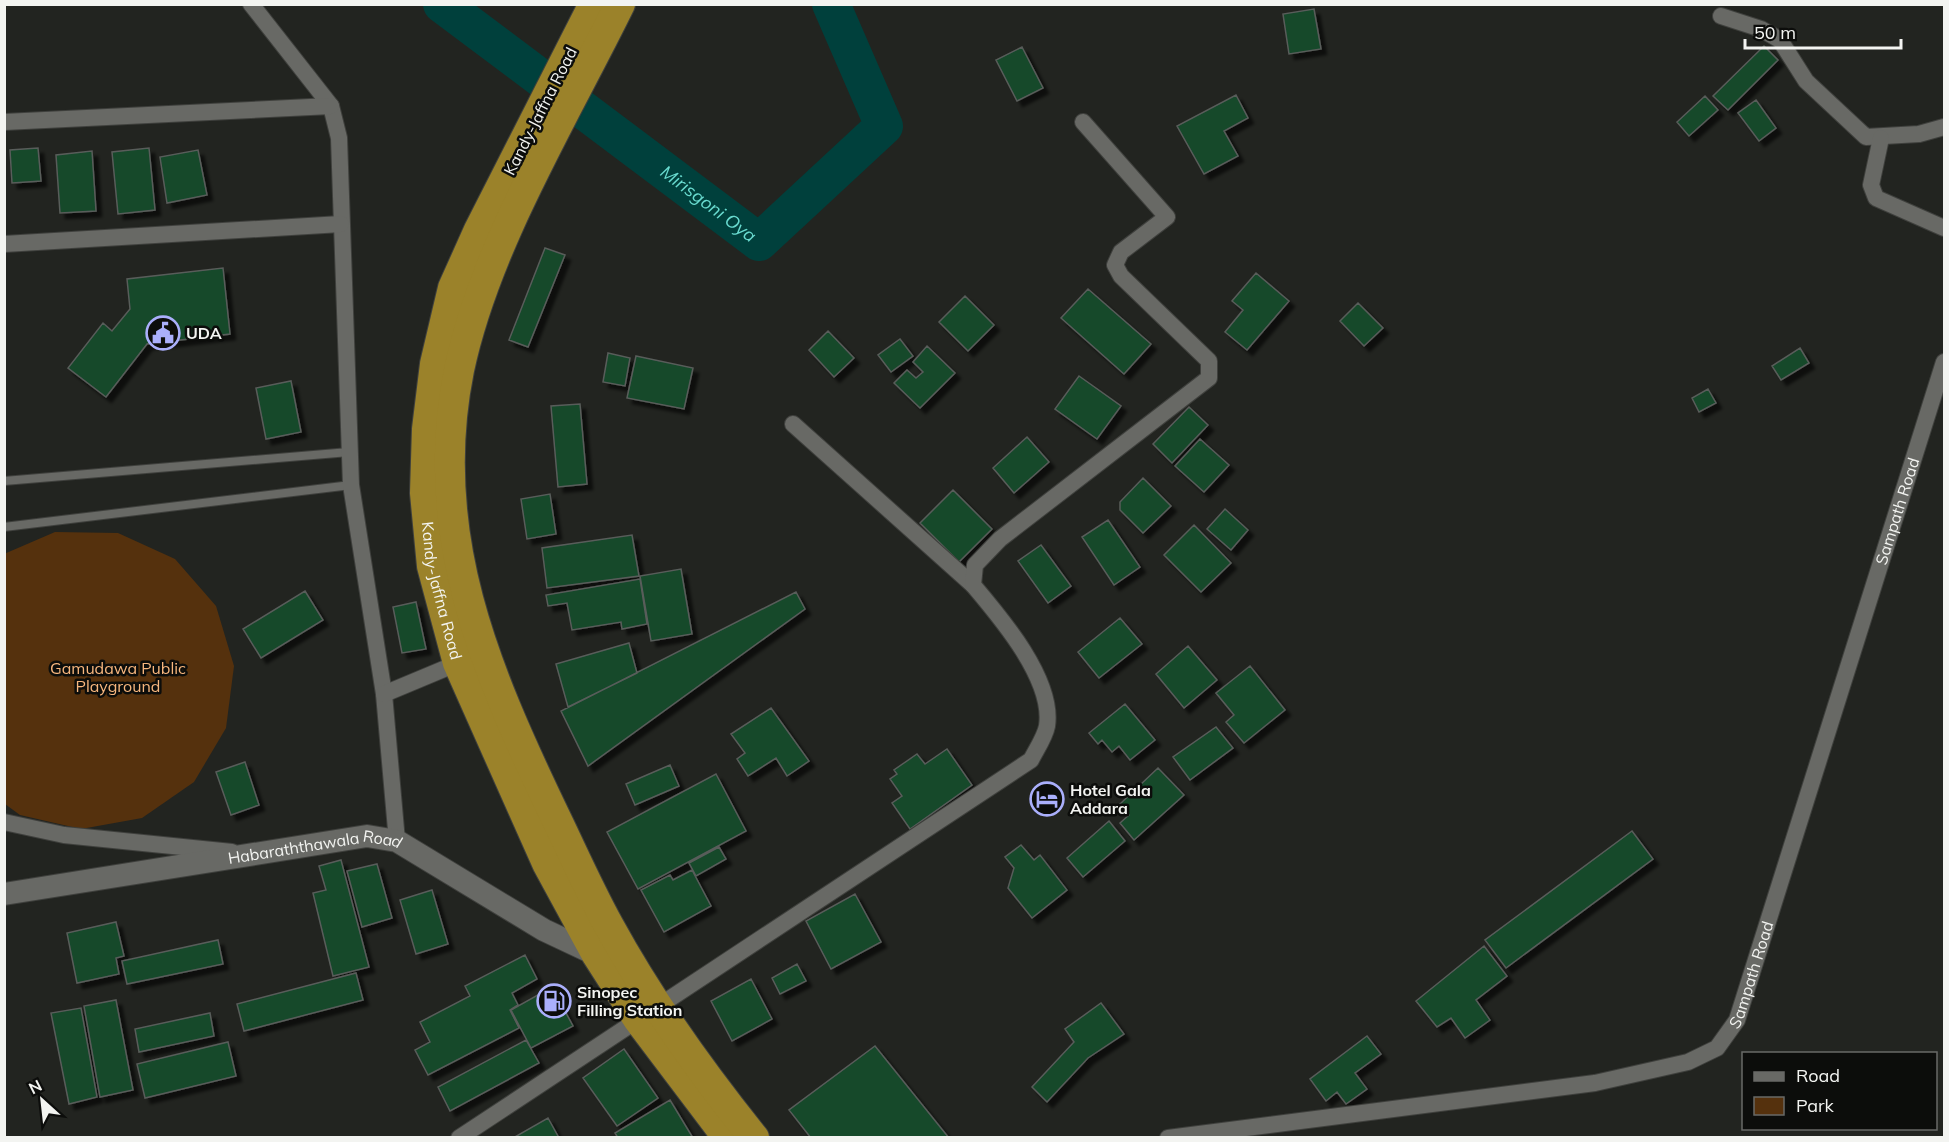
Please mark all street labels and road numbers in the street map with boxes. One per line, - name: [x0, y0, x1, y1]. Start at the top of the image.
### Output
- street label: Kandy-Jaffna Road: [499, 44, 581, 178]
- street label: Sampath Road: [1871, 455, 1923, 567]
- street label: Kandy-Jaffna Road: [418, 521, 467, 662]
- street label: Habaraththawala Road: [226, 826, 407, 868]
- street label: Sampath Road: [1724, 919, 1777, 1032]

